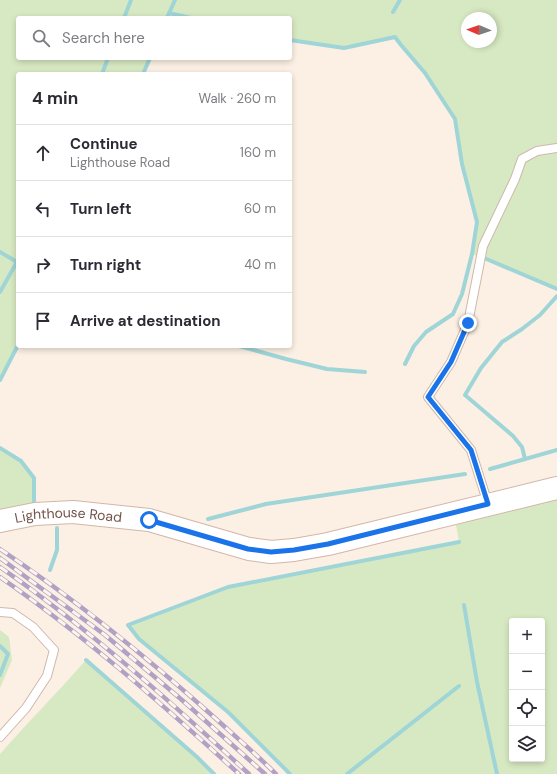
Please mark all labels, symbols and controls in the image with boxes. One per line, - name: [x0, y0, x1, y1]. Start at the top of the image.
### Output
- north arrow: [461, 12, 497, 48]
- search box: [16, 16, 292, 60]
- icon: search: [30, 27, 52, 49]
- text: Search here: [62, 28, 145, 48]
- text: 4 min: [32, 87, 78, 109]
- text: Walk · 260 m: [198, 90, 276, 107]
- text: Continue: [70, 134, 138, 154]
- icon: ahead: [32, 142, 54, 164]
- text: 160 m: [240, 144, 276, 161]
- text: Lighthouse Road: [70, 154, 170, 171]
- icon: left: [32, 198, 54, 220]
- text: Turn left: [70, 199, 131, 219]
- text: 60 m: [244, 200, 276, 217]
- icon: right: [32, 254, 54, 276]
- text: Turn right: [70, 255, 141, 275]
- text: 40 m: [244, 256, 276, 273]
- icon: arrive: [32, 310, 54, 332]
- text: Arrive at destination: [70, 311, 221, 331]
- route end: [459, 314, 477, 332]
- street label: Lighthouse Road: [13, 503, 123, 527]
- route start: [140, 511, 158, 529]
- map controls: [509, 618, 545, 762]
- button: +: [509, 618, 545, 654]
- button: −: [509, 654, 545, 690]
- button: locate: [509, 690, 545, 726]
- button: layers: [509, 726, 545, 762]

